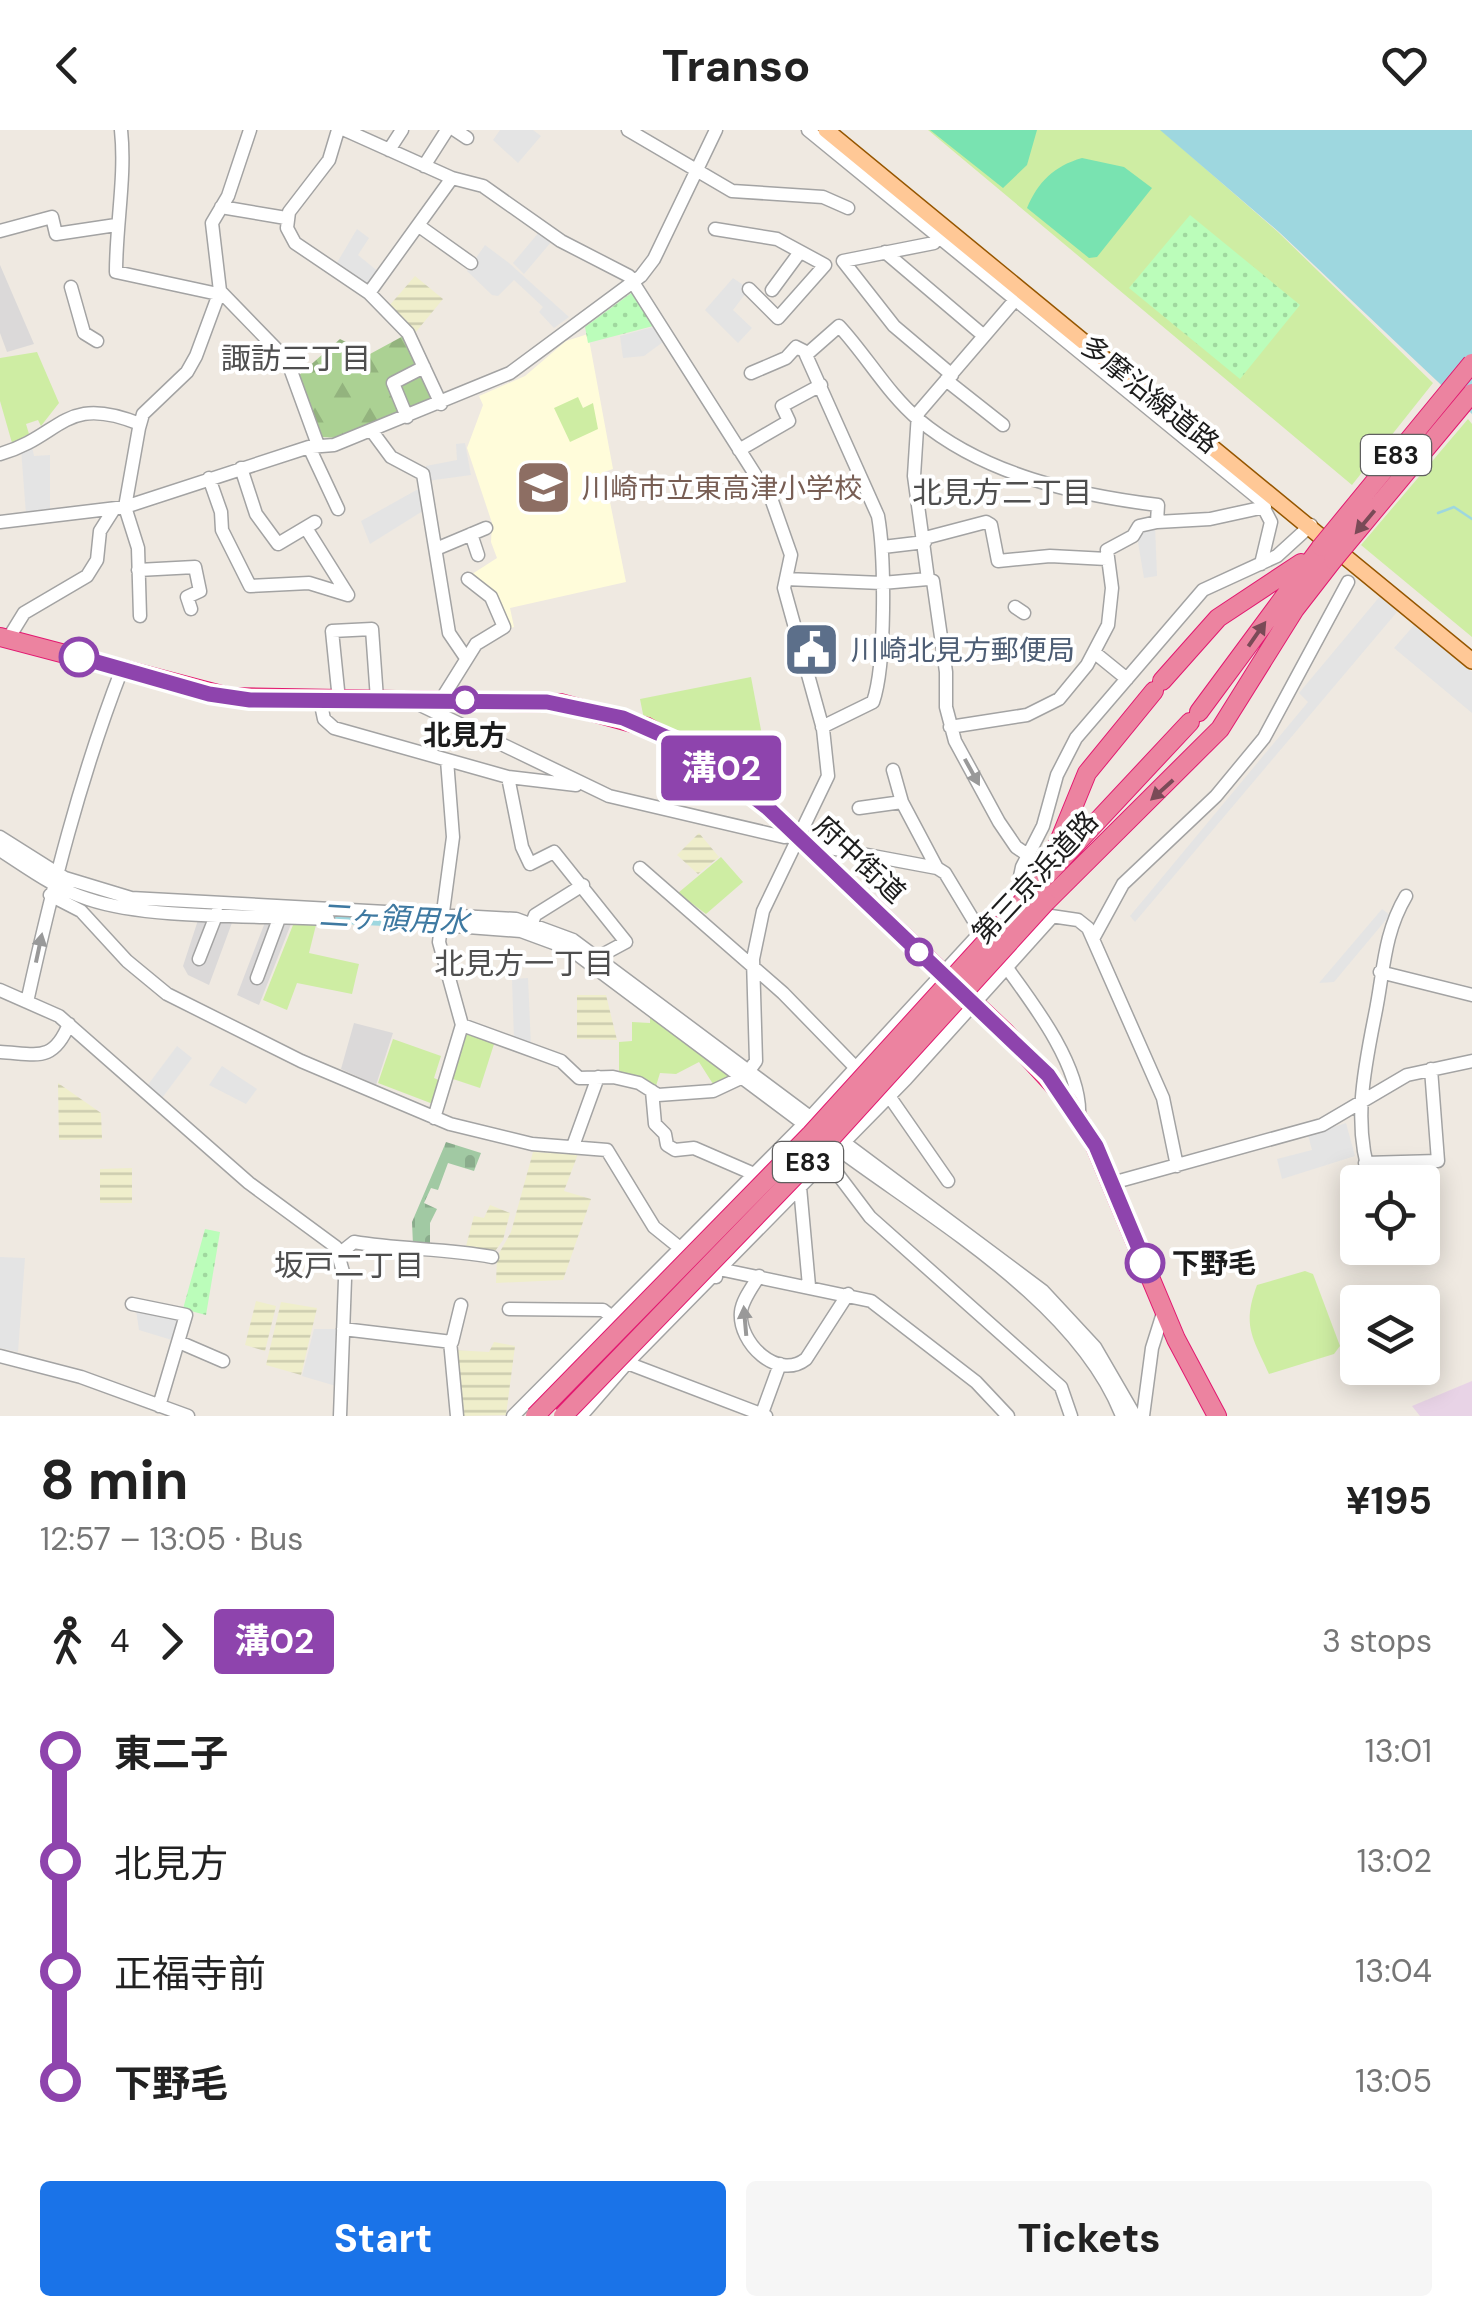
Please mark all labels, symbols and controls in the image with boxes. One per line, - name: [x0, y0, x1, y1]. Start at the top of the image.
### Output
- text: Transo: [662, 36, 810, 95]
- icon: back: [40, 38, 95, 93]
- icon: heart: [1377, 38, 1432, 93]
- street label: 多摩沿線道路: [1073, 327, 1227, 462]
- district label: 諏訪三丁目: [221, 339, 371, 378]
- road number: E83: [1361, 435, 1431, 475]
- school or university icon: 川崎市立東高津小学校: [513, 458, 573, 518]
- place label: 川崎市立東高津小学校: [582, 470, 862, 507]
- district label: 北見方二丁目: [912, 473, 1092, 512]
- one-way arrow: [1355, 509, 1376, 534]
- public building icon: 川崎北見方郵便局: [782, 620, 842, 680]
- one-way arrow: [1247, 621, 1266, 647]
- place label: 川崎北見方郵便局: [851, 632, 1075, 669]
- unlabelled marker: [60, 638, 98, 676]
- marker: 北見方: [452, 687, 478, 713]
- place label: 北見方: [423, 717, 507, 754]
- line badge: 溝02: [664, 736, 778, 800]
- text: 溝02: [681, 745, 761, 791]
- one-way arrow: [963, 757, 980, 786]
- one-way arrow: [1150, 778, 1175, 800]
- street label: 第三京浜道路: [965, 803, 1106, 951]
- street label: 府中街道: [806, 808, 913, 911]
- water label: 二ヶ領用水: [318, 895, 473, 942]
- one-way arrow: [32, 932, 47, 963]
- unlabelled marker: [906, 939, 932, 965]
- district label: 北見方一丁目: [434, 944, 614, 983]
- road number: E83: [773, 1142, 843, 1182]
- map controls: [1340, 1165, 1440, 1385]
- button: locate: [1340, 1165, 1440, 1265]
- marker: 下野毛: [1126, 1244, 1164, 1282]
- place label: 下野毛: [1172, 1245, 1256, 1282]
- district label: 坂戸二丁目: [274, 1246, 424, 1285]
- button: layers: [1340, 1285, 1440, 1385]
- one-way arrow: [736, 1305, 752, 1336]
- text: 8 min: [40, 1444, 189, 1516]
- text: ¥195: [1346, 1476, 1432, 1526]
- text: 12:57 – 13:05 · Bus: [40, 1518, 303, 1560]
- icon: walk: [40, 1614, 95, 1669]
- icon: forward: [144, 1614, 199, 1669]
- text: 溝02: [234, 1618, 314, 1664]
- text: 4: [110, 1620, 129, 1662]
- text: 3 stops: [1322, 1620, 1432, 1662]
- text: 東二子: [114, 1729, 228, 1779]
- text: 13:01: [1365, 1730, 1432, 1772]
- text: 北見方: [114, 1839, 228, 1889]
- text: 13:02: [1357, 1840, 1432, 1882]
- text: 正福寺前: [114, 1949, 266, 1999]
- text: 13:04: [1355, 1950, 1432, 1992]
- text: 下野毛: [114, 2059, 228, 2109]
- text: 13:05: [1355, 2060, 1432, 2102]
- button: Start: [40, 2181, 726, 2296]
- button: Tickets: [746, 2181, 1432, 2296]

